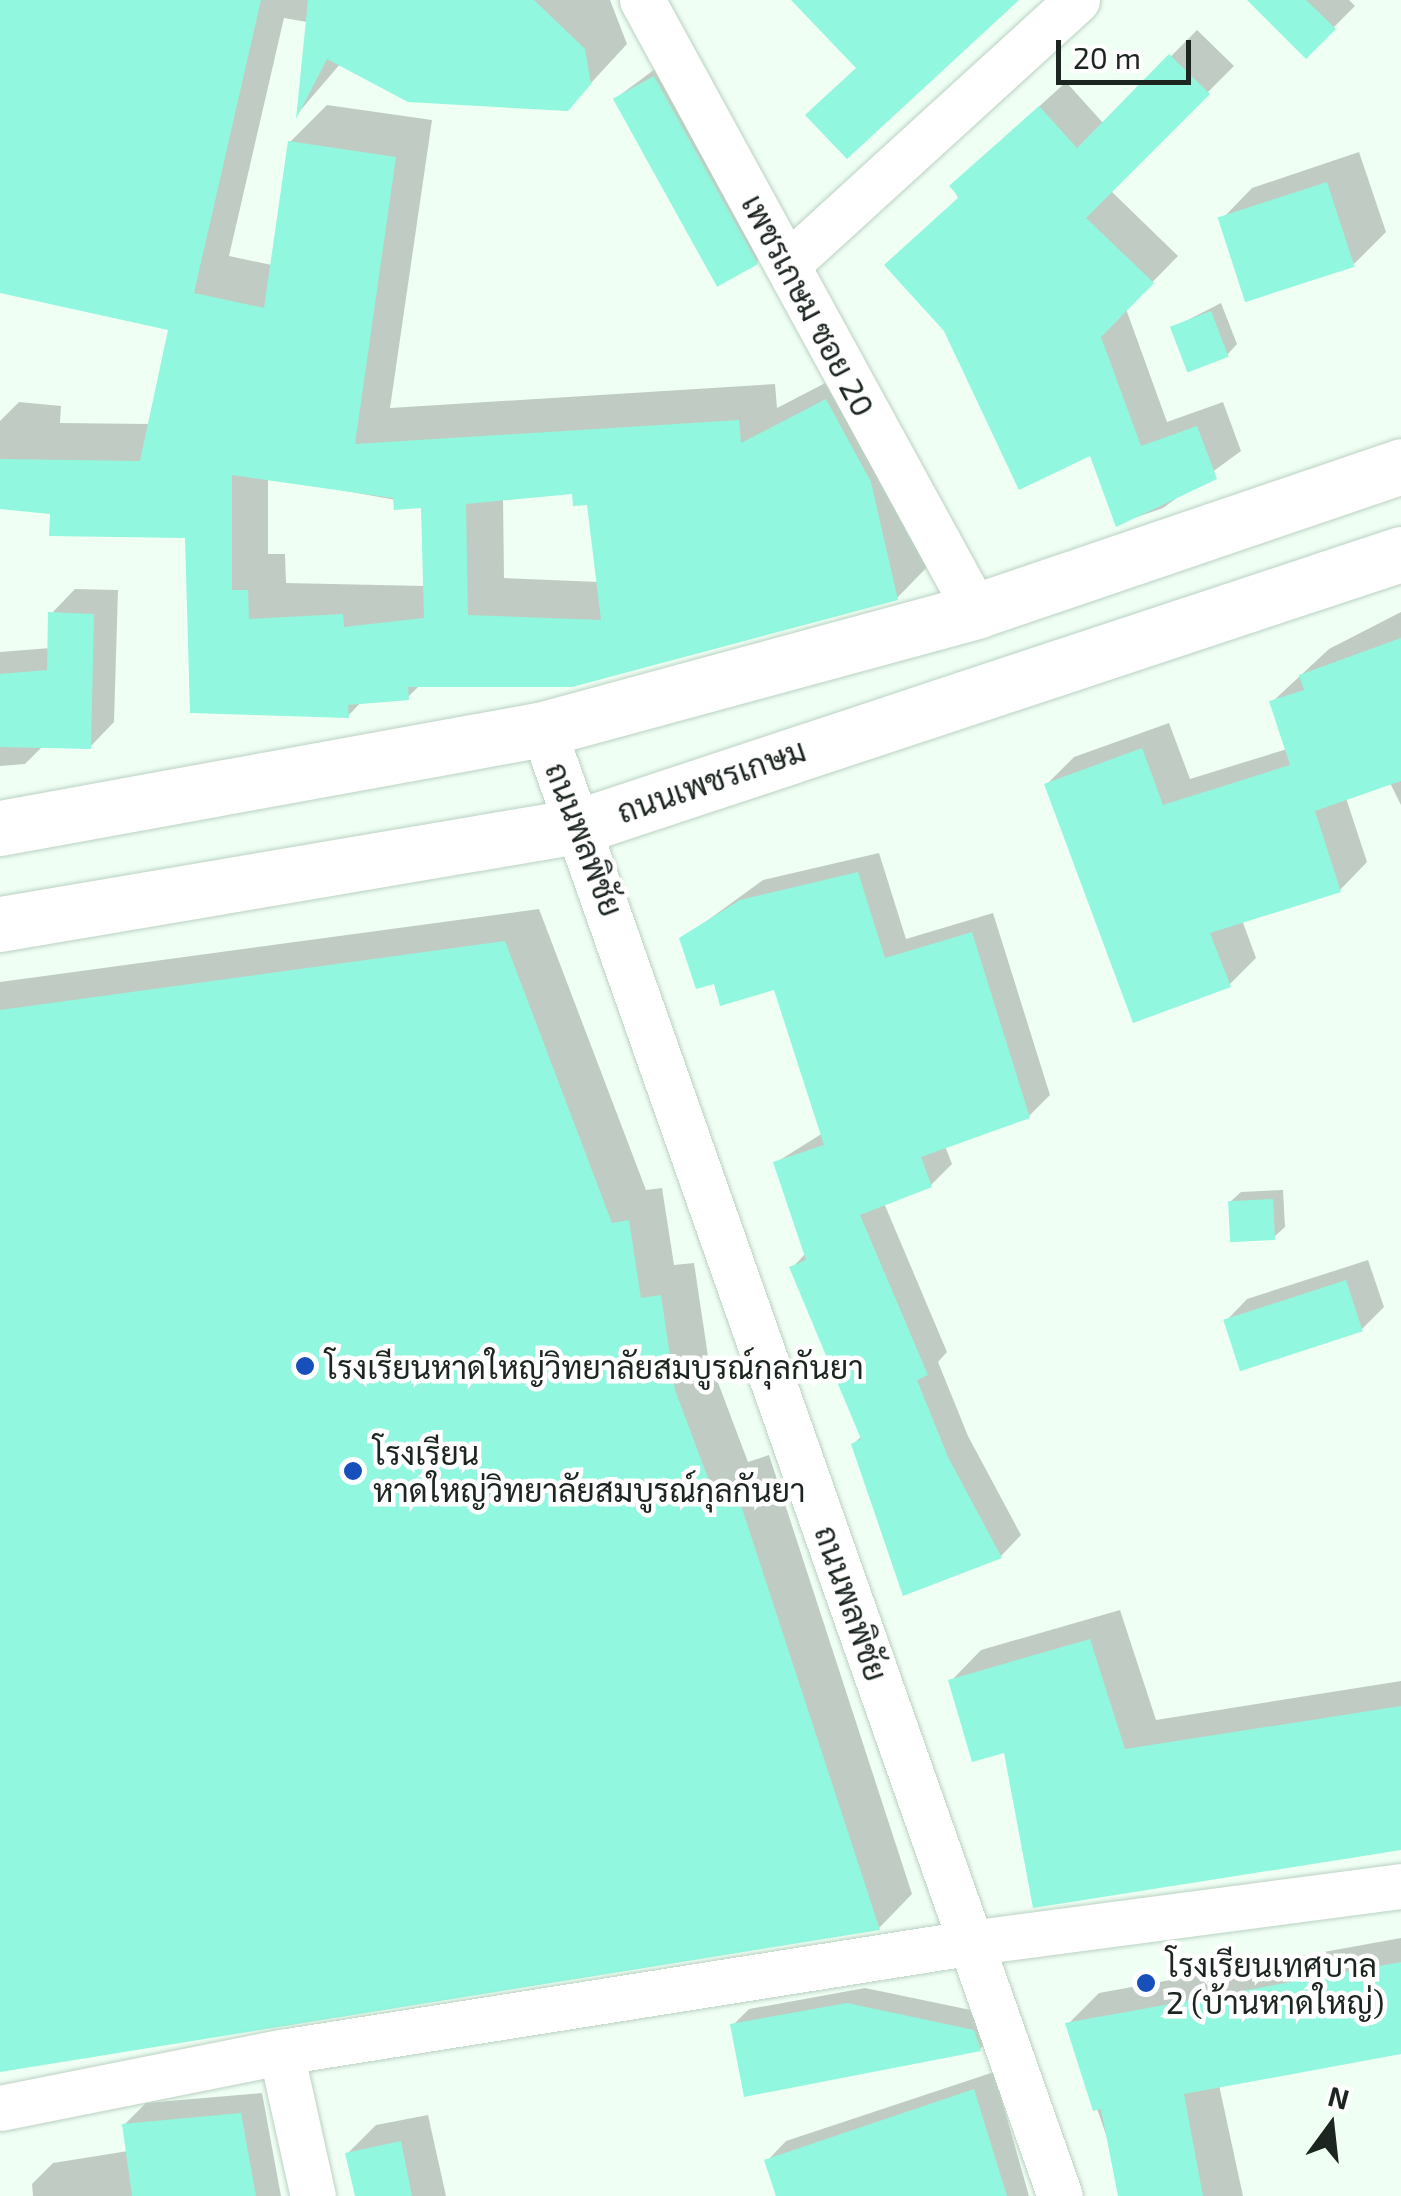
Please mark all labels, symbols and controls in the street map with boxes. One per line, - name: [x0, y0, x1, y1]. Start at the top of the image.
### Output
- scale bar: [1061, 20, 1196, 82]
- text: 20 m: [1073, 39, 1141, 75]
- street label: เพชรเกษม ซอย 20: [734, 187, 884, 423]
- street label: ถนนเพชรเกษม: [612, 730, 810, 830]
- street label: ถนนพลพิชัย: [538, 757, 632, 921]
- place label: โรงเรียนหาดใหญ่วิทยาลัยสมบูรณ์กุลกันยา: [325, 1347, 864, 1385]
- marker: โรงเรียนหาดใหญ่วิทยาลัยสมบูรณ์กุลกันยา: [294, 1355, 316, 1377]
- place label: โรงเรียน หาดใหญ่วิทยาลัยสมบูรณ์กุลกันยา: [373, 1434, 805, 1509]
- marker: โรงเรียน หาดใหญ่วิทยาลัยสมบูรณ์กุลกันยา: [342, 1460, 364, 1482]
- street label: ถนนพลพิชัย: [808, 1520, 896, 1686]
- place label: โรงเรียนเทศบาล 2 (บ้านหาดใหญ่): [1166, 1946, 1384, 2021]
- marker: โรงเรียนเทศบาล 2 (บ้านหาดใหญ่): [1135, 1972, 1157, 1994]
- north arrow: [1281, 2076, 1381, 2176]
- text: N: [1325, 2078, 1353, 2116]

